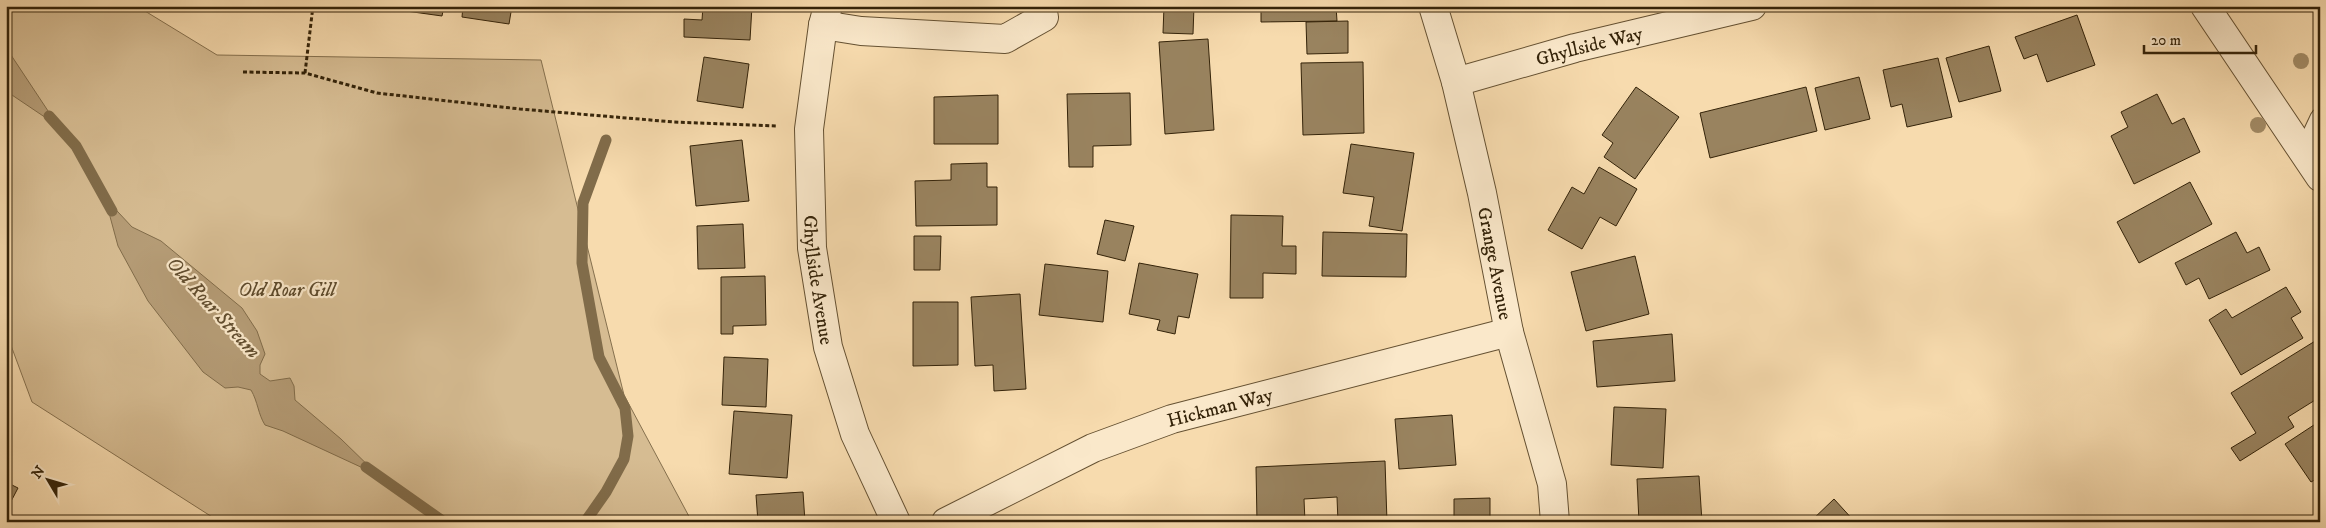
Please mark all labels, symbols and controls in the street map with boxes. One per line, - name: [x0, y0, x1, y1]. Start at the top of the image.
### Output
- street label: Ghyllside Way: [1533, 22, 1646, 72]
- scale bar: [2144, 22, 2256, 54]
- text: 20 m: [2151, 31, 2181, 50]
- street label: Grange Avenue: [1472, 205, 1516, 322]
- street label: Ghyllside Avenue: [798, 215, 837, 347]
- water label: Old Roar Stream: [161, 252, 265, 364]
- park label: Old Roar Gill: [238, 279, 338, 302]
- street label: Hickman Way: [1165, 383, 1276, 433]
- north arrow: [22, 456, 72, 506]
- text: N: [28, 462, 49, 483]

